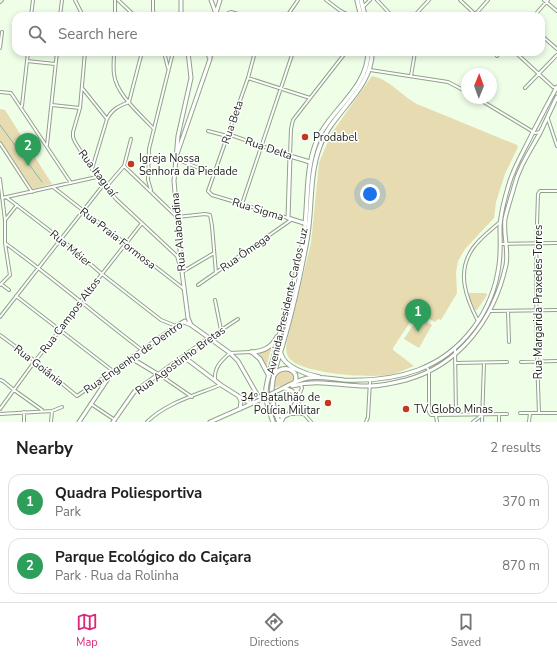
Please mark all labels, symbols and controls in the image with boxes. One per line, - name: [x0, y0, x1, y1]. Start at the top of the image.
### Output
- search box: [12, 12, 545, 56]
- icon: search: [26, 23, 48, 45]
- text: Search here: [58, 24, 138, 44]
- north arrow: [461, 68, 497, 104]
- street label: Rua Beta: [218, 98, 247, 146]
- place label: Prodabel: [313, 130, 358, 145]
- marker: Prodabel: [300, 132, 310, 142]
- pin: 2: [15, 133, 41, 166]
- street label: Rua Delta: [243, 133, 295, 164]
- street label: Rua Itaguaí: [75, 147, 121, 201]
- place label: Igreja Nossa Senhora da Piedade: [139, 151, 238, 179]
- marker: Igreja Nossa Senhora da Piedade: [126, 159, 136, 169]
- your location: [360, 184, 380, 204]
- street label: Rua Alabandina: [168, 192, 189, 272]
- street label: Rua Sigma: [230, 195, 286, 224]
- street label: Rua Praia Formosa: [77, 204, 159, 273]
- street label: Rua Margarida Praxedes Torres: [531, 225, 546, 379]
- street label: Avenida Presidente Carlos Luz: [263, 226, 312, 376]
- street label: Rua Méier: [47, 227, 95, 270]
- street label: Rua Ômega: [217, 229, 274, 275]
- street label: Rua Campos Altos: [37, 274, 104, 356]
- pin: 1: [405, 299, 431, 332]
- street label: Rua Engenho de Dentro: [81, 317, 186, 397]
- street label: Rua Agostinho Bretas: [132, 323, 228, 398]
- street label: Rua Goiânia: [11, 341, 67, 390]
- place label: 34º Batalhão de Polícia Militar: [241, 390, 320, 418]
- marker: 34º Batalhão de Polícia Militar: [323, 398, 333, 408]
- place label: TV Globo Minas: [414, 402, 493, 417]
- marker: TV Globo Minas: [401, 404, 411, 414]
- text: Nearby: [16, 437, 73, 460]
- text: 2 results: [490, 439, 541, 457]
- text: Quadra Poliesportiva: [55, 483, 202, 503]
- text: 1: [26, 493, 34, 511]
- text: 370 m: [502, 493, 540, 511]
- text: Park: [55, 503, 81, 521]
- text: Parque Ecológico do Caiçara: [55, 547, 252, 567]
- text: 2: [26, 557, 34, 575]
- text: 870 m: [502, 557, 540, 575]
- text: Park · Rua da Rolinha: [55, 567, 179, 585]
- tab: Map: [76, 611, 98, 650]
- tab: Directions: [250, 611, 299, 650]
- tab: Saved: [451, 611, 481, 650]

